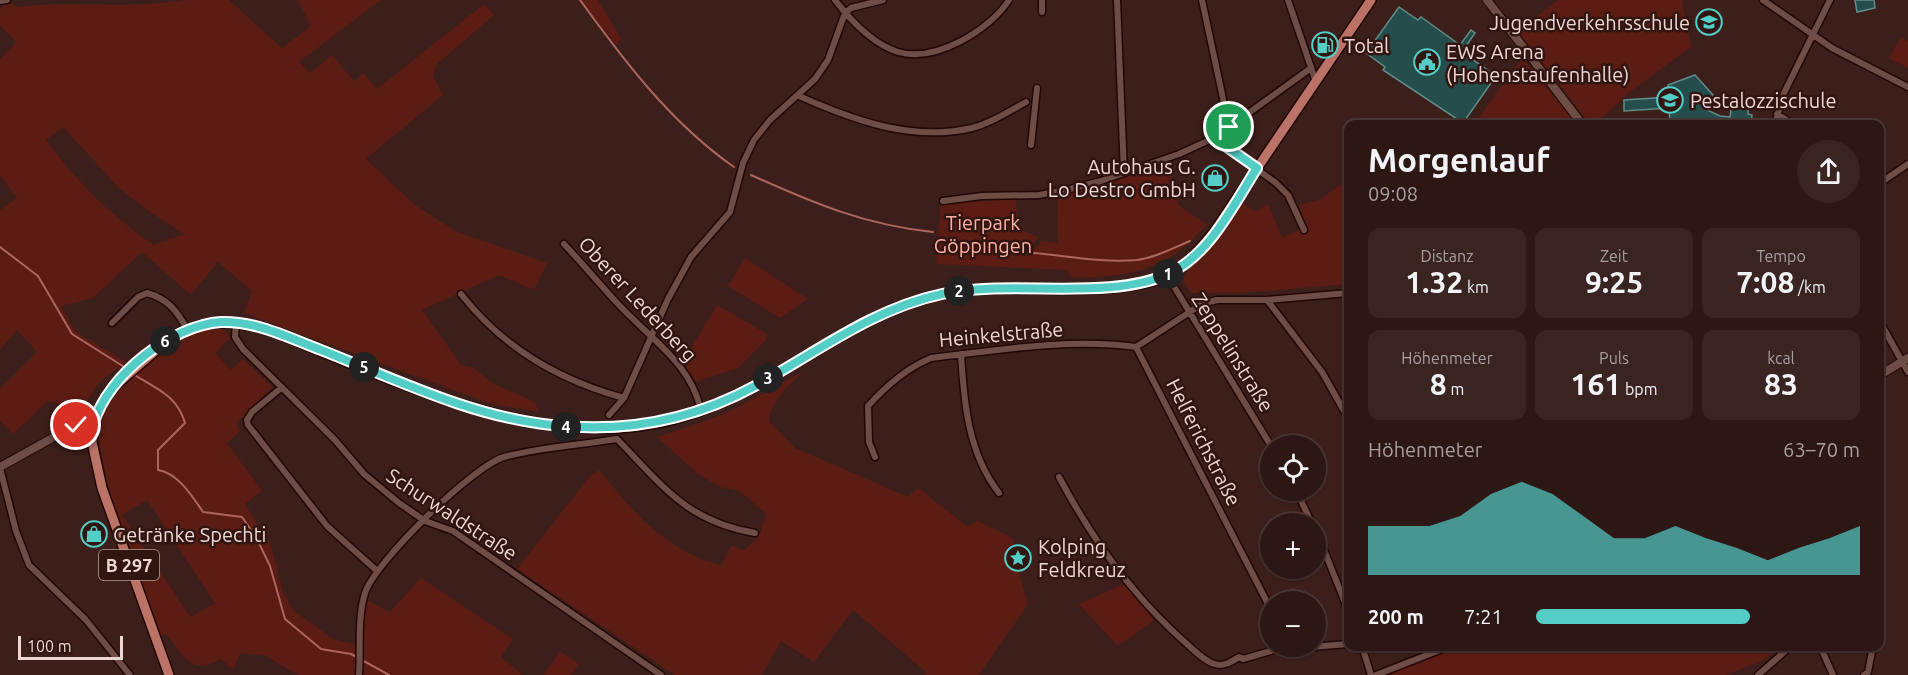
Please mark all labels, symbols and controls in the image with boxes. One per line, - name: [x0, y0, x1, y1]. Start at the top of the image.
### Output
- school or university icon: Jugendverkehrsschule: [1694, 7, 1724, 37]
- place label: Jugendverkehrsschule: [1489, 11, 1690, 34]
- fuel station icon: Total: [1310, 30, 1340, 60]
- place label: Total: [1344, 34, 1389, 57]
- place label: EWS Arena (Hohenstaufenhalle): [1446, 40, 1629, 86]
- public building icon: EWS Arena (Hohenstaufenhalle): [1412, 47, 1442, 77]
- school or university icon: Pestalozzischule: [1655, 85, 1685, 115]
- place label: Pestalozzischule: [1690, 89, 1837, 112]
- pin: [1203, 101, 1254, 152]
- icon: arrive: [1212, 110, 1245, 143]
- button: share: [1797, 140, 1860, 203]
- text: Morgenlauf: [1368, 141, 1550, 178]
- place label: Autohaus G. Lo Destro GmbH: [1048, 155, 1196, 201]
- shop icon: Autohaus G. Lo Destro GmbH: [1200, 163, 1230, 193]
- text: 09:08: [1368, 182, 1418, 205]
- park label: Tierpark Göppingen: [934, 211, 1032, 257]
- street label: Oberer Lederberg: [574, 232, 702, 366]
- text: Distanz: [1420, 247, 1474, 265]
- text: Zeit: [1600, 247, 1628, 265]
- text: Tempo: [1756, 247, 1806, 265]
- pin: 1: [1153, 259, 1183, 289]
- text: 1: [1163, 265, 1173, 283]
- text: 1.32: [1405, 265, 1463, 299]
- text: 9:25: [1585, 265, 1643, 299]
- text: 7:08: [1736, 265, 1794, 299]
- pin: 2: [944, 276, 974, 306]
- text: km: [1463, 278, 1489, 296]
- text: /km: [1794, 278, 1826, 296]
- text: 2: [954, 282, 964, 300]
- street label: Zeppelinstraße: [1187, 288, 1279, 416]
- street label: Heinkelstraße: [938, 317, 1064, 351]
- pin: 6: [150, 326, 180, 356]
- text: 6: [160, 332, 170, 350]
- text: Höhenmeter: [1401, 349, 1493, 367]
- text: Puls: [1599, 349, 1629, 367]
- text: kcal: [1767, 349, 1795, 367]
- pin: 5: [349, 352, 379, 382]
- text: 5: [359, 358, 369, 376]
- pin: 3: [753, 363, 783, 393]
- text: 8: [1430, 367, 1447, 401]
- text: 161: [1571, 367, 1621, 401]
- text: 83: [1764, 367, 1798, 401]
- text: 3: [763, 369, 773, 387]
- street label: Helferichstraße: [1162, 375, 1246, 509]
- text: m: [1447, 380, 1464, 398]
- text: bpm: [1621, 380, 1657, 398]
- pin: [50, 399, 101, 450]
- icon: check: [59, 408, 92, 441]
- pin: 4: [551, 412, 581, 442]
- text: 4: [561, 418, 571, 436]
- map controls: [1260, 435, 1326, 657]
- button: locate: [1260, 435, 1326, 501]
- text: Höhenmeter: [1368, 438, 1482, 461]
- text: 63–70 m: [1783, 438, 1860, 461]
- street label: Schurwaldstraße: [382, 463, 522, 565]
- button: +: [1260, 513, 1326, 579]
- shop icon: Getränke Spechti: [79, 519, 109, 549]
- place label: Getränke Spechti: [113, 523, 266, 546]
- place label: Kolping Feldkreuz: [1038, 535, 1126, 581]
- place icon: Kolping Feldkreuz: [1003, 543, 1033, 573]
- road number: B 297: [99, 550, 159, 580]
- button: −: [1260, 591, 1326, 657]
- text: 200 m: [1368, 605, 1424, 628]
- text: 7:21: [1464, 605, 1503, 628]
- scale bar: [18, 633, 123, 660]
- text: 100 m: [27, 637, 72, 655]

